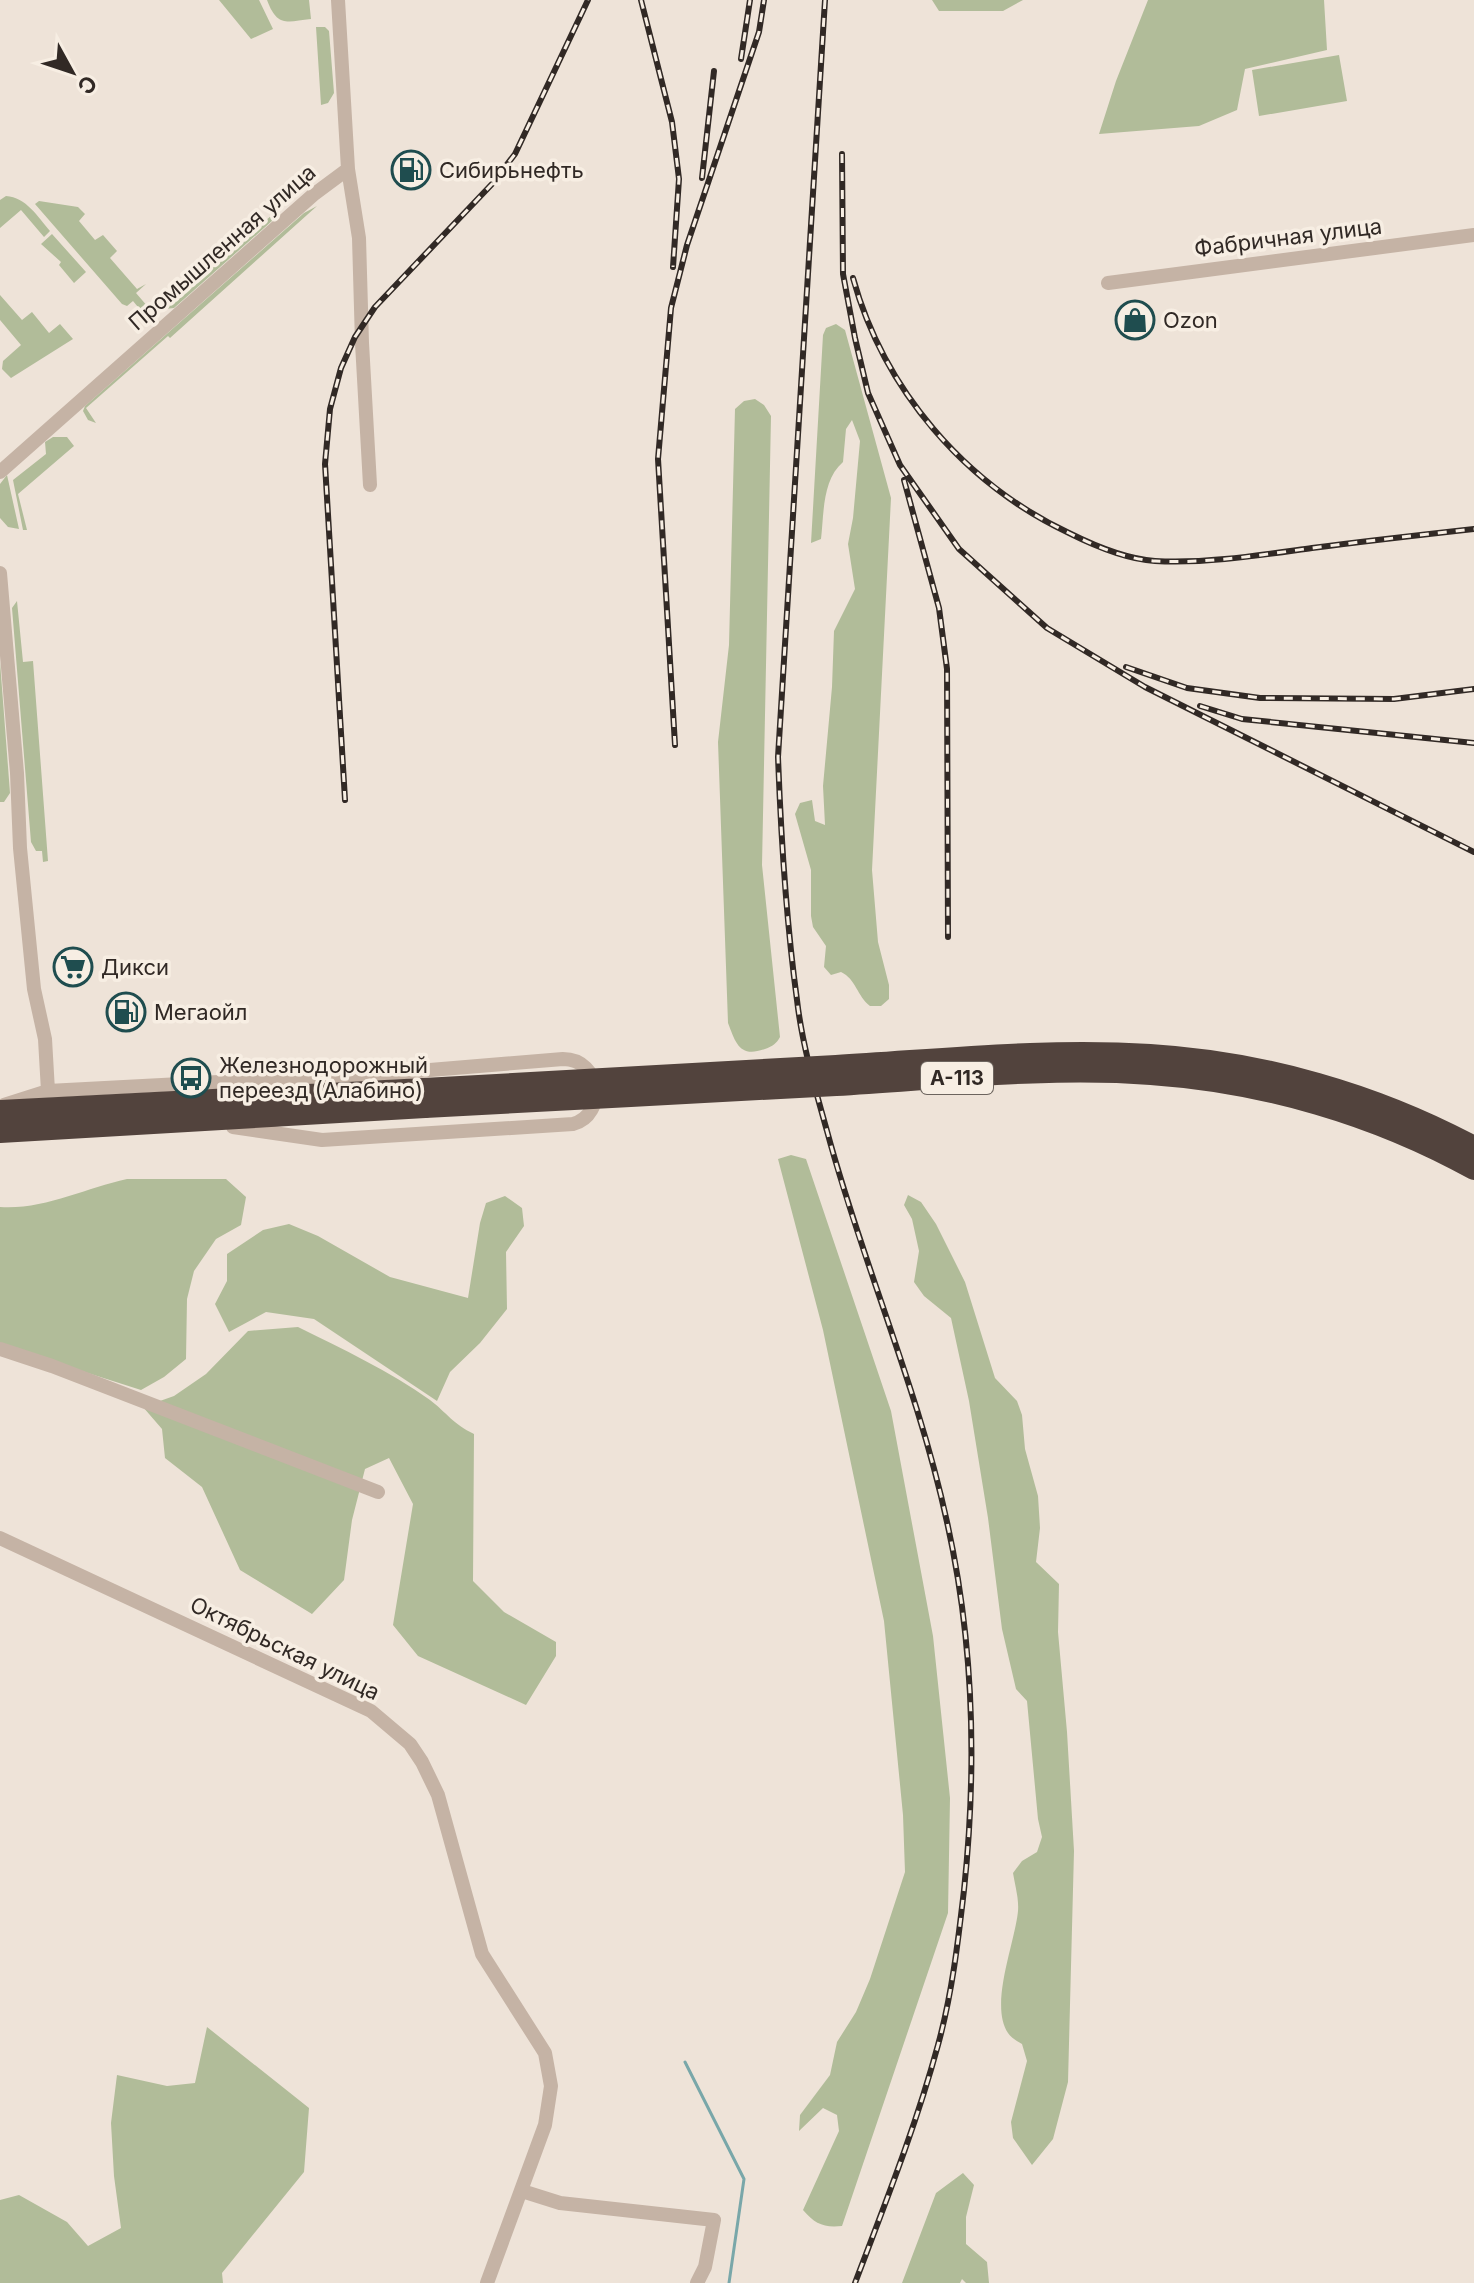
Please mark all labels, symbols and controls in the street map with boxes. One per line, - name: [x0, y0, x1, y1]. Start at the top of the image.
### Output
- north arrow: [32, 32, 112, 112]
- text: С: [72, 70, 103, 99]
- fuel station icon: Сибирьнефть: [390, 149, 432, 191]
- place label: Сибирьнефть: [439, 157, 584, 183]
- street label: Промышленная улица: [123, 159, 321, 335]
- street label: Фабричная улица: [1193, 213, 1383, 261]
- shop icon: Ozon: [1114, 299, 1156, 341]
- place label: Ozon: [1163, 307, 1218, 333]
- supermarket icon: Дикси: [52, 946, 94, 988]
- place label: Дикси: [101, 954, 169, 980]
- fuel station icon: Мегаойл: [105, 991, 147, 1033]
- place label: Мегаойл: [154, 999, 248, 1025]
- place label: Железнодорожный переезд (Алабино): [219, 1052, 428, 1103]
- bus stop icon: Железнодорожный переезд (Алабино): [170, 1057, 212, 1099]
- road number: А-113: [921, 1062, 993, 1094]
- street label: Октябрьская улица: [186, 1591, 384, 1705]

